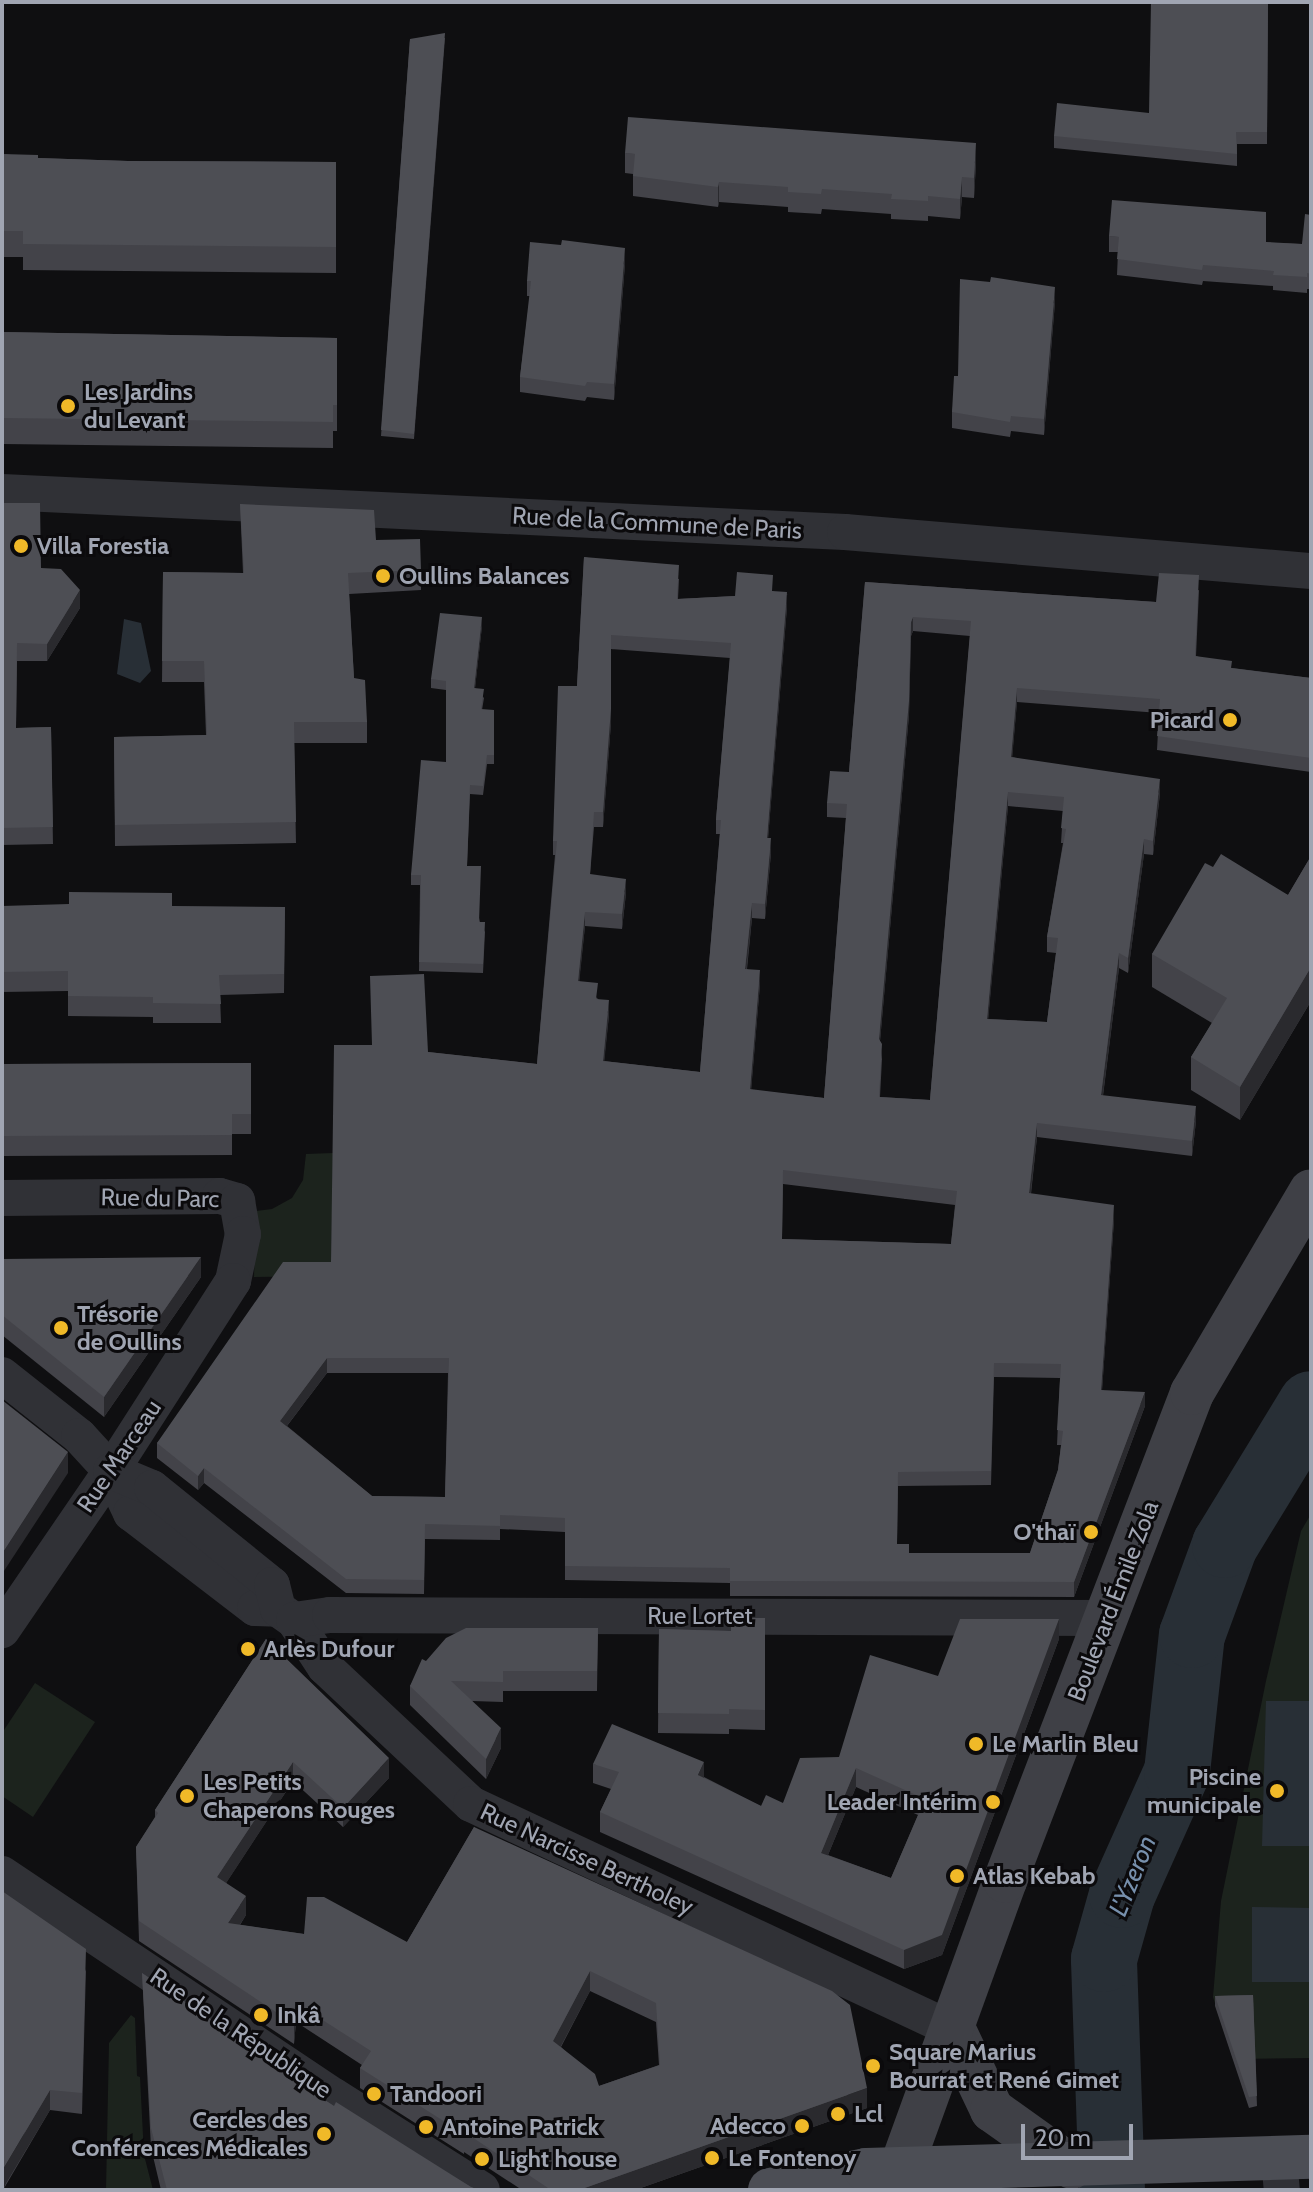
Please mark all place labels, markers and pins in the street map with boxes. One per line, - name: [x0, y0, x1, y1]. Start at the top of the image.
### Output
- place label: Les Jardins du Levant: [84, 378, 193, 434]
- marker: Les Jardins du Levant: [59, 397, 77, 415]
- place label: Villa Forestia: [37, 532, 169, 560]
- marker: Villa Forestia: [12, 537, 30, 555]
- place label: Oullins Balances: [399, 562, 569, 590]
- marker: Oullins Balances: [374, 567, 392, 585]
- place label: Picard: [1150, 706, 1214, 734]
- marker: Picard: [1221, 711, 1239, 729]
- place label: Trésorie de Oullins: [77, 1300, 182, 1356]
- marker: Trésorie de Oullins: [52, 1319, 70, 1337]
- place label: O'thaï: [1013, 1518, 1075, 1546]
- marker: O'thaï: [1082, 1523, 1100, 1541]
- place label: Arlès Dufour: [264, 1635, 394, 1663]
- marker: Arlès Dufour: [239, 1640, 257, 1658]
- place label: Le Marlin Bleu: [992, 1730, 1139, 1758]
- marker: Le Marlin Bleu: [967, 1735, 985, 1753]
- place label: Piscine municipale: [1147, 1763, 1261, 1819]
- place label: Les Petits Chaperons Rouges: [203, 1768, 395, 1824]
- marker: Piscine municipale: [1268, 1782, 1286, 1800]
- marker: Les Petits Chaperons Rouges: [178, 1787, 196, 1805]
- place label: Leader Intérim: [827, 1788, 977, 1816]
- marker: Leader Intérim: [984, 1793, 1002, 1811]
- place label: Atlas Kebab: [973, 1862, 1095, 1890]
- marker: Atlas Kebab: [948, 1867, 966, 1885]
- place label: Inkâ: [277, 2001, 320, 2029]
- marker: Inkâ: [252, 2006, 270, 2024]
- place label: Square Marius Bourrat et René Gimet: [889, 2038, 1119, 2094]
- marker: Square Marius Bourrat et René Gimet: [864, 2057, 882, 2075]
- place label: Tandoori: [390, 2080, 482, 2108]
- marker: Tandoori: [365, 2085, 383, 2103]
- place label: Lcl: [854, 2100, 883, 2128]
- marker: Lcl: [829, 2105, 847, 2123]
- place label: Cercles des Conférences Médicales: [71, 2106, 308, 2162]
- place label: Adecco: [710, 2112, 786, 2140]
- place label: Antoine Patrick: [442, 2113, 599, 2141]
- marker: Adecco: [793, 2117, 811, 2135]
- marker: Antoine Patrick: [417, 2118, 435, 2136]
- marker: Cercles des Conférences Médicales: [315, 2125, 333, 2143]
- place label: Le Fontenoy: [728, 2144, 856, 2172]
- place label: Light house: [498, 2145, 617, 2173]
- marker: Le Fontenoy: [703, 2149, 721, 2167]
- marker: Light house: [473, 2150, 491, 2168]

